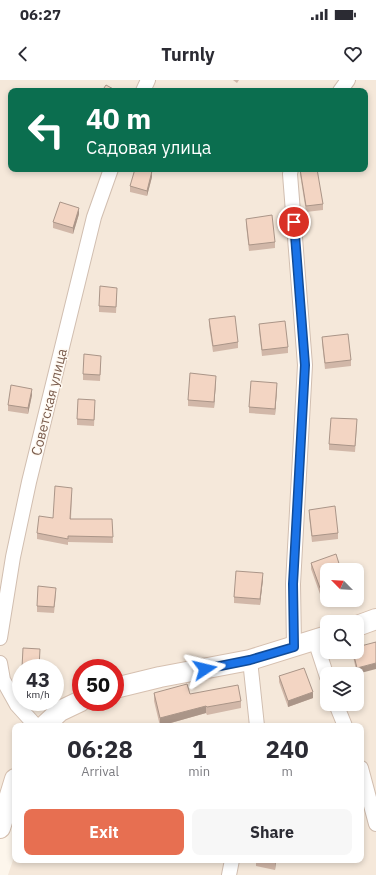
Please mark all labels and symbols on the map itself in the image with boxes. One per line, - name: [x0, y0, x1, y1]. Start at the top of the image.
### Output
- pin: [277, 205, 311, 239]
- street label: Советская улица: [27, 346, 71, 458]
- north arrow: [320, 563, 364, 607]
- position arrow: [184, 648, 226, 690]
- speed limit sign: 50: [72, 659, 124, 711]

